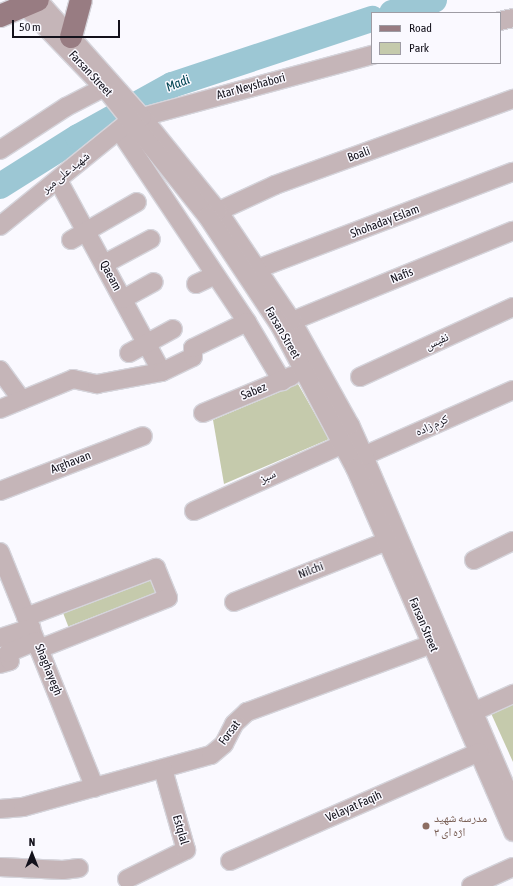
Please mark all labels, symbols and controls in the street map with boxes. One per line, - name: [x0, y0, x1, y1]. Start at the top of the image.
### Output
- scale bar: [14, 12, 122, 38]
- legend: [371, 12, 501, 64]
- text: 50 m: [19, 20, 41, 34]
- text: Road: [409, 21, 432, 35]
- text: Park: [409, 41, 429, 55]
- street label: Farsan Street: [65, 48, 115, 100]
- street label: Atar Neyshabori: [215, 71, 287, 103]
- water label: Madi: [164, 72, 192, 96]
- street label: Boali: [346, 144, 372, 166]
- street label: شهید علی میر: [39, 149, 93, 197]
- street label: Shohaday Eslam: [349, 202, 421, 242]
- street label: Qaeam: [96, 258, 124, 294]
- street label: Nafis: [389, 265, 415, 287]
- street label: Farsan Street: [261, 305, 303, 361]
- street label: نفیس: [423, 330, 451, 354]
- street label: Sabez: [239, 380, 269, 404]
- street label: کرم زاده: [413, 412, 451, 440]
- street label: Arghavan: [49, 449, 93, 477]
- street label: سبز: [258, 467, 278, 487]
- street label: Nilchi: [296, 560, 326, 582]
- street label: Farsan Street: [405, 596, 441, 654]
- street label: Shaghayegh: [31, 642, 65, 698]
- street label: Forsat: [216, 718, 244, 748]
- street label: Velayat Faqih: [324, 788, 384, 826]
- place label: مدرسه شهید اژه ای ۳: [434, 812, 487, 840]
- street label: Estqlal: [169, 813, 191, 847]
- marker: مدرسه شهید اژه ای ۳: [421, 821, 431, 831]
- north arrow: [12, 834, 52, 874]
- text: N: [29, 836, 35, 848]

